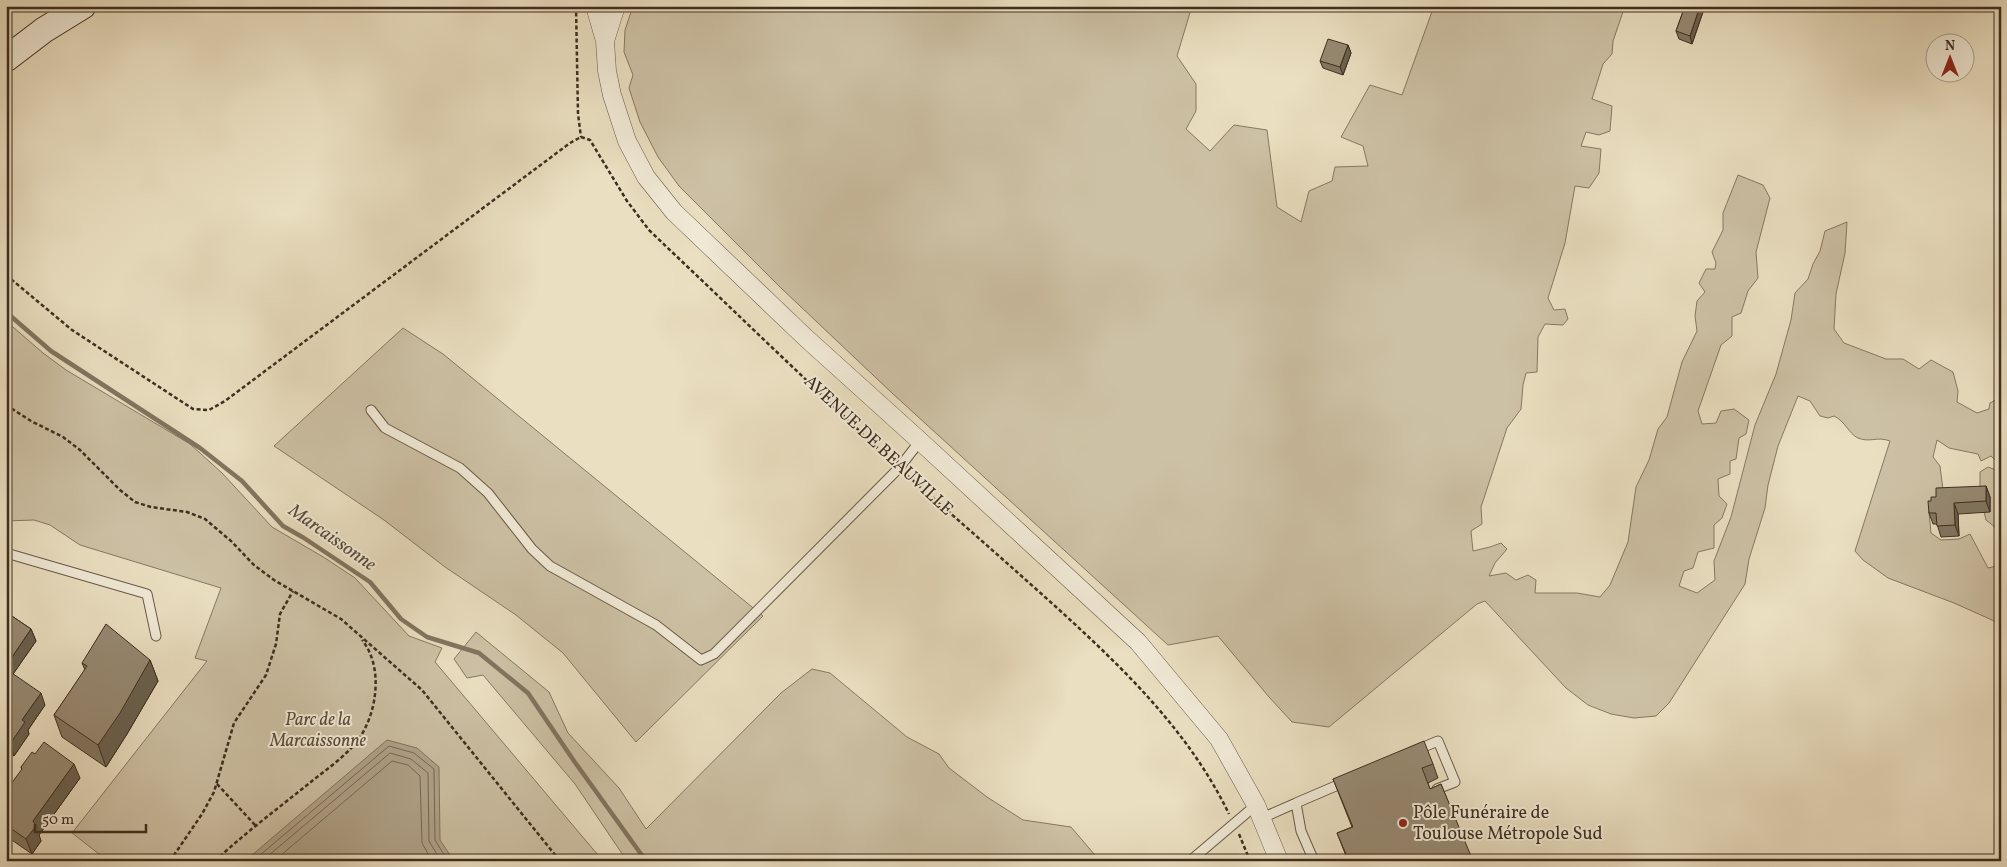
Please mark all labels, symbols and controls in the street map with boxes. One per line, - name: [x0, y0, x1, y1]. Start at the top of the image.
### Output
- north arrow: [1924, 32, 1974, 82]
- text: N: [1945, 37, 1955, 56]
- street label: AVENUE DE BEAUVILLE: [798, 370, 958, 522]
- water label: Marcaissonne: [282, 498, 381, 578]
- park label: Parc de la Marcaissonne: [269, 708, 367, 754]
- place label: Pôle Funéraire de Toulouse Métropole Sud: [1413, 801, 1603, 847]
- scale bar: [35, 802, 146, 834]
- text: 50 m: [42, 810, 74, 831]
- marker: Pôle Funéraire de Toulouse Métropole Sud: [1397, 817, 1409, 829]

